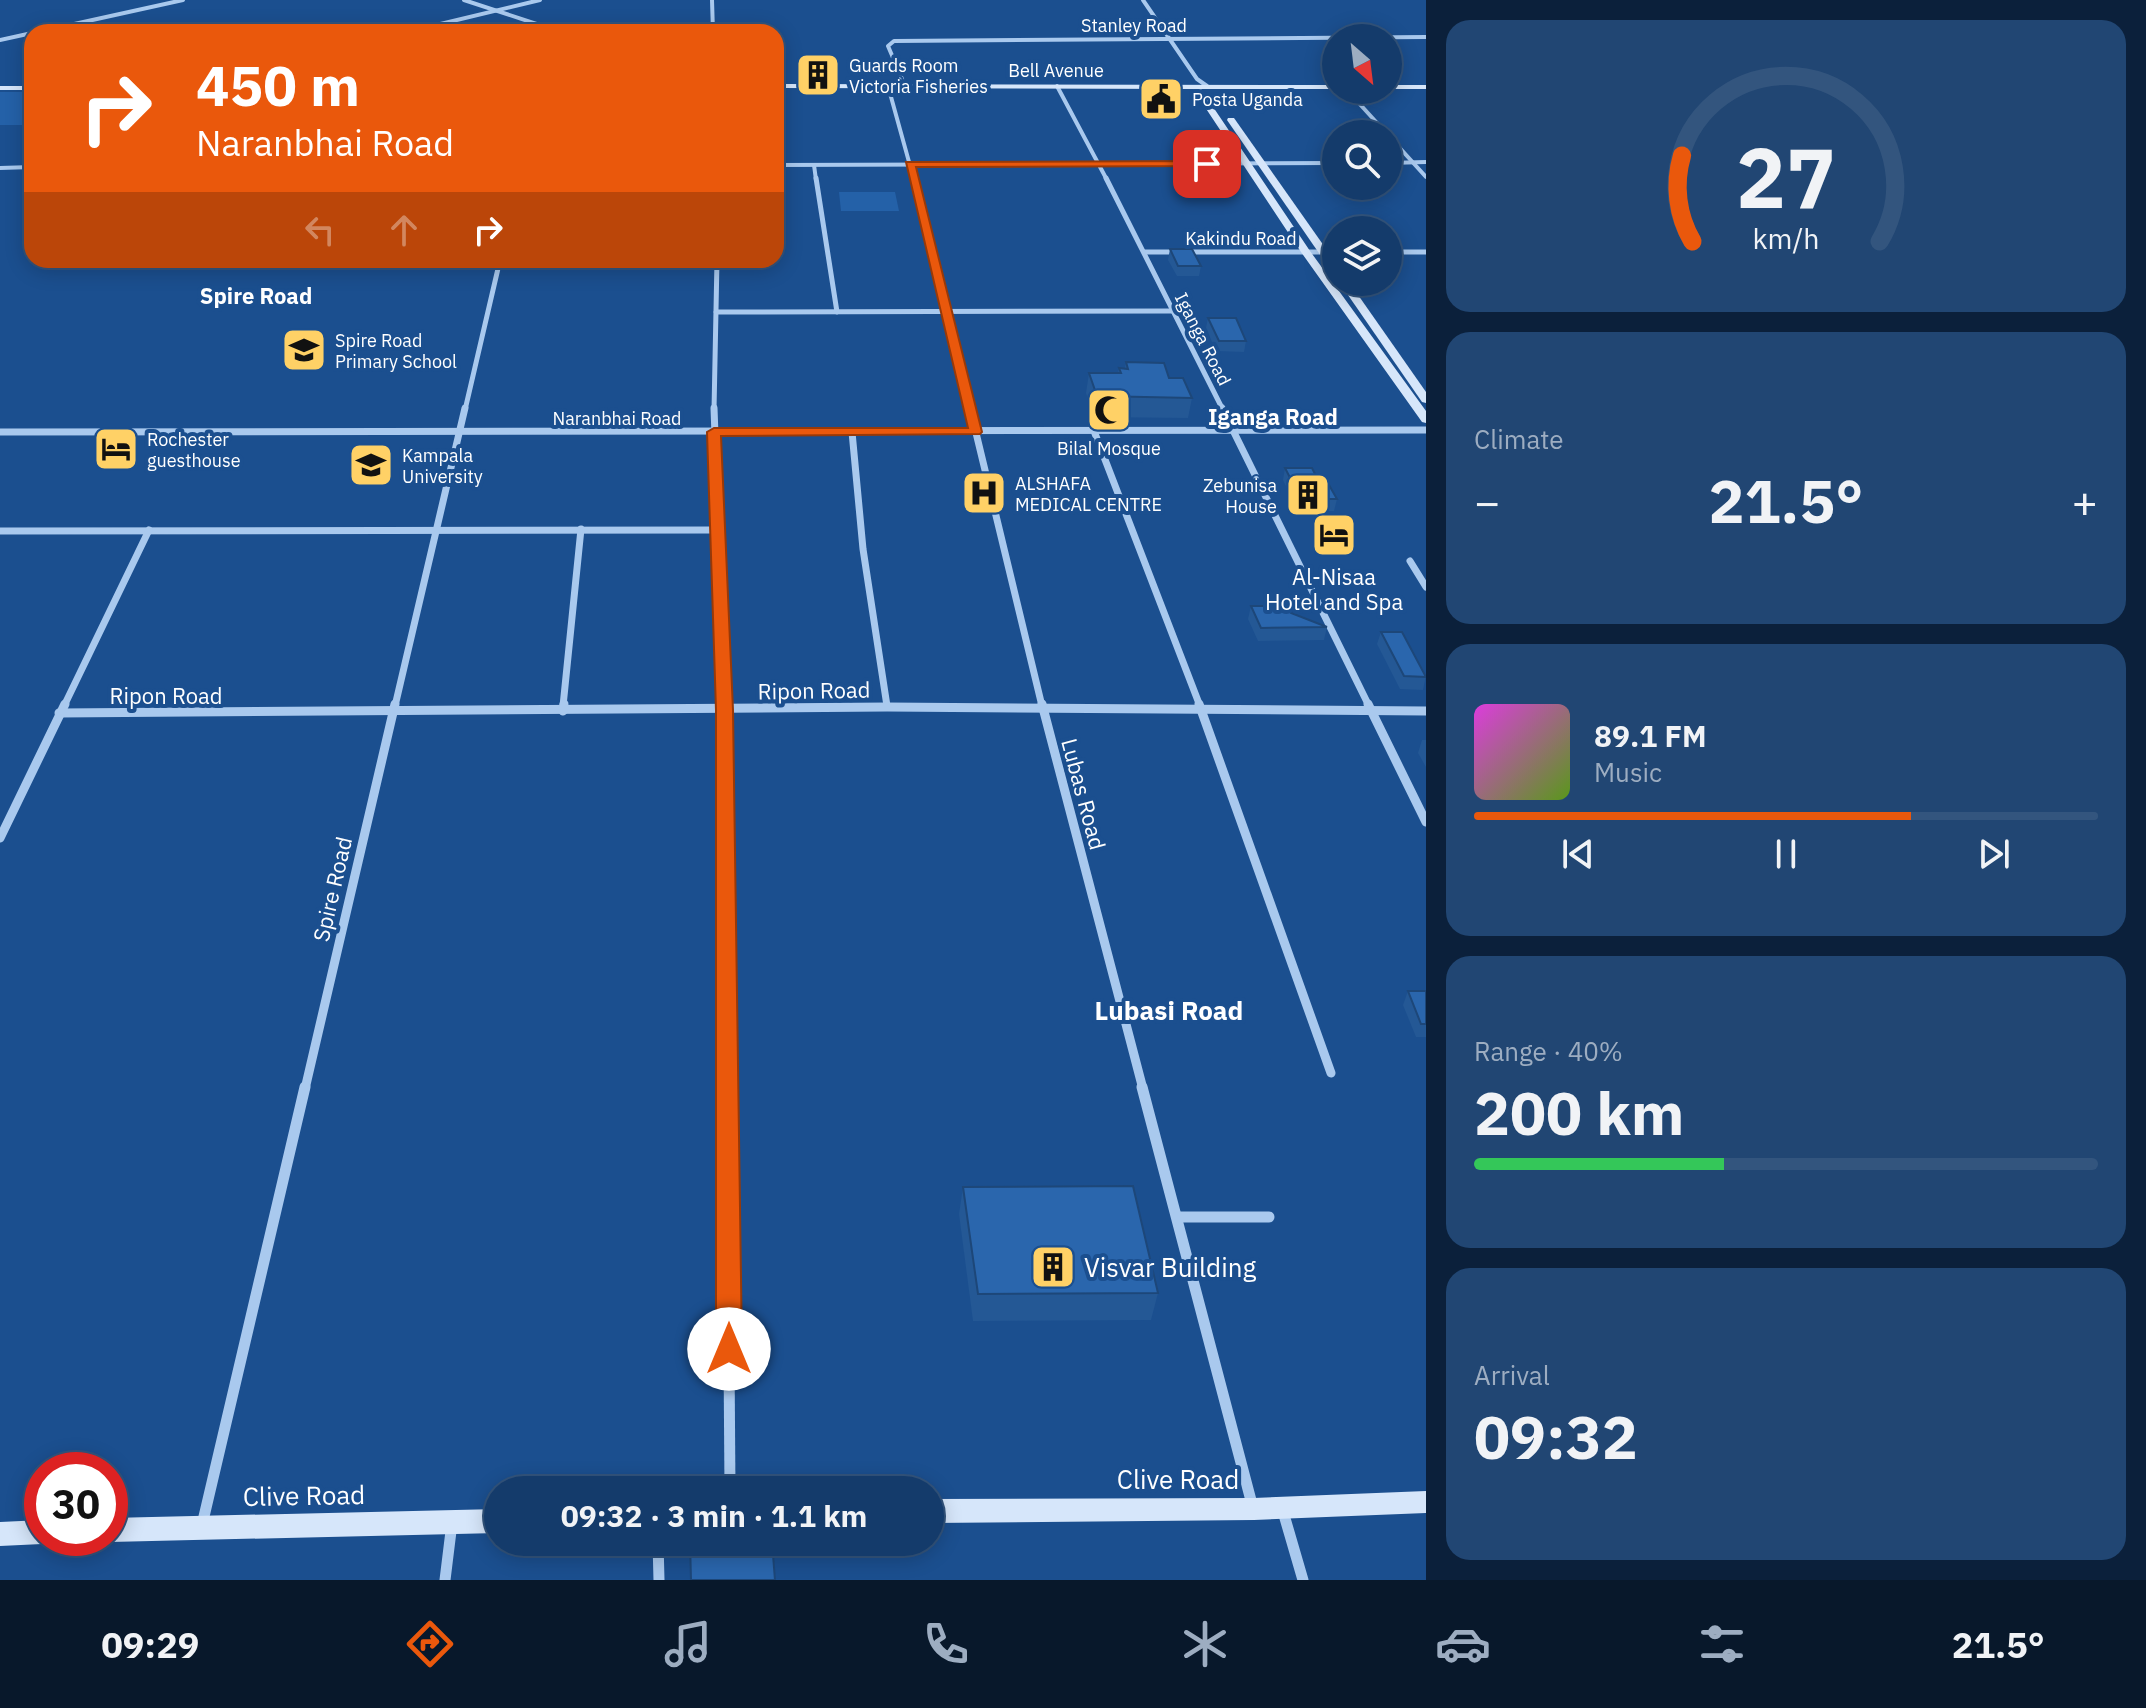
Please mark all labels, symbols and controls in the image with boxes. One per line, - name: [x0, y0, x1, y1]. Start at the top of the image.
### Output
- street label: Stanley Road: [1081, 14, 1187, 37]
- north arrow: [1322, 24, 1402, 104]
- map controls: [1322, 24, 1402, 296]
- text: 450 m: [196, 49, 360, 121]
- building icon: Guards Room Victoria Fisheries: [794, 51, 842, 99]
- place label: Guards Room Victoria Fisheries: [849, 54, 988, 98]
- icon: right: [64, 56, 168, 160]
- street label: Bell Avenue: [1008, 59, 1104, 82]
- public building icon: Posta Uganda: [1137, 75, 1185, 123]
- place label: Posta Uganda: [1192, 88, 1303, 111]
- text: Naranbhai Road: [196, 119, 454, 166]
- button: search: [1322, 120, 1402, 200]
- text: 27: [1736, 123, 1836, 231]
- pin: [1173, 130, 1241, 198]
- icon: arrive: [1185, 142, 1229, 186]
- icon: left: [298, 208, 342, 252]
- icon: ahead: [382, 208, 426, 252]
- icon: right: [466, 208, 510, 252]
- button: layers: [1322, 216, 1402, 296]
- text: km/h: [1752, 220, 1820, 257]
- street label: Kakindu Road: [1185, 227, 1297, 250]
- district label: Spire Road: [200, 281, 312, 310]
- street label: Iganga Road: [1170, 289, 1236, 389]
- school or university icon: Spire Road Primary School: [280, 326, 328, 374]
- place label: Spire Road Primary School: [335, 329, 457, 373]
- mosque icon: Bilal Mosque: [1085, 386, 1133, 434]
- district label: Iganga Road: [1208, 402, 1338, 431]
- street label: Naranbhai Road: [552, 407, 682, 430]
- text: Climate: [1474, 422, 1564, 456]
- hotel icon: Rochester guesthouse: [92, 425, 140, 473]
- place label: Rochester guesthouse: [147, 428, 241, 472]
- place label: Bilal Mosque: [1057, 437, 1161, 460]
- school or university icon: Kampala University: [347, 441, 395, 489]
- place label: Kampala University: [402, 444, 483, 488]
- text: 21.5°: [1709, 461, 1863, 540]
- hospital icon: ALSHAFA MEDICAL CENTRE: [960, 469, 1008, 517]
- building icon: Zebunisa House: [1284, 471, 1332, 519]
- place label: ALSHAFA MEDICAL CENTRE: [1015, 472, 1162, 516]
- text: −: [1474, 473, 1500, 530]
- text: +: [2072, 473, 2098, 530]
- place label: Zebunisa House: [1203, 474, 1277, 518]
- hotel icon: Al-Nisaa Hotel and Spa: [1310, 511, 1358, 559]
- place label: Al-Nisaa Hotel and Spa: [1265, 562, 1403, 616]
- street label: Ripon Road: [757, 675, 871, 705]
- street label: Ripon Road: [110, 681, 222, 710]
- text: 89.1 FM: [1594, 716, 1707, 755]
- street label: Lubas Road: [1055, 735, 1113, 853]
- text: Music: [1594, 755, 1662, 789]
- icon: previous: [1556, 832, 1600, 876]
- icon: pause: [1764, 832, 1808, 876]
- icon: next: [1972, 832, 2016, 876]
- street label: Spire Road: [306, 834, 358, 944]
- district label: Lubasi Road: [1095, 993, 1243, 1027]
- text: Range · 40%: [1474, 1034, 1623, 1068]
- text: 200 km: [1474, 1073, 1684, 1152]
- building icon: Visvar Building: [1029, 1243, 1077, 1291]
- place label: Visvar Building: [1084, 1250, 1256, 1284]
- position arrow: [687, 1307, 771, 1391]
- text: Arrival: [1474, 1358, 1550, 1392]
- text: 09:32: [1474, 1397, 1638, 1476]
- speed limit sign: 30: [24, 1452, 128, 1556]
- street label: Clive Road: [1117, 1462, 1239, 1496]
- street label: Clive Road: [242, 1477, 366, 1513]
- text: 09:32 · 3 min · 1.1 km: [561, 1496, 867, 1535]
- icon: directions: [402, 1616, 458, 1672]
- icon: music: [660, 1616, 716, 1672]
- icon: phone: [918, 1616, 974, 1672]
- icon: climate: [1177, 1616, 1233, 1672]
- icon: car: [1435, 1616, 1491, 1672]
- icon: filters: [1694, 1616, 1750, 1672]
- text: 09:29: [101, 1621, 199, 1668]
- text: 21.5°: [1952, 1621, 2045, 1668]

